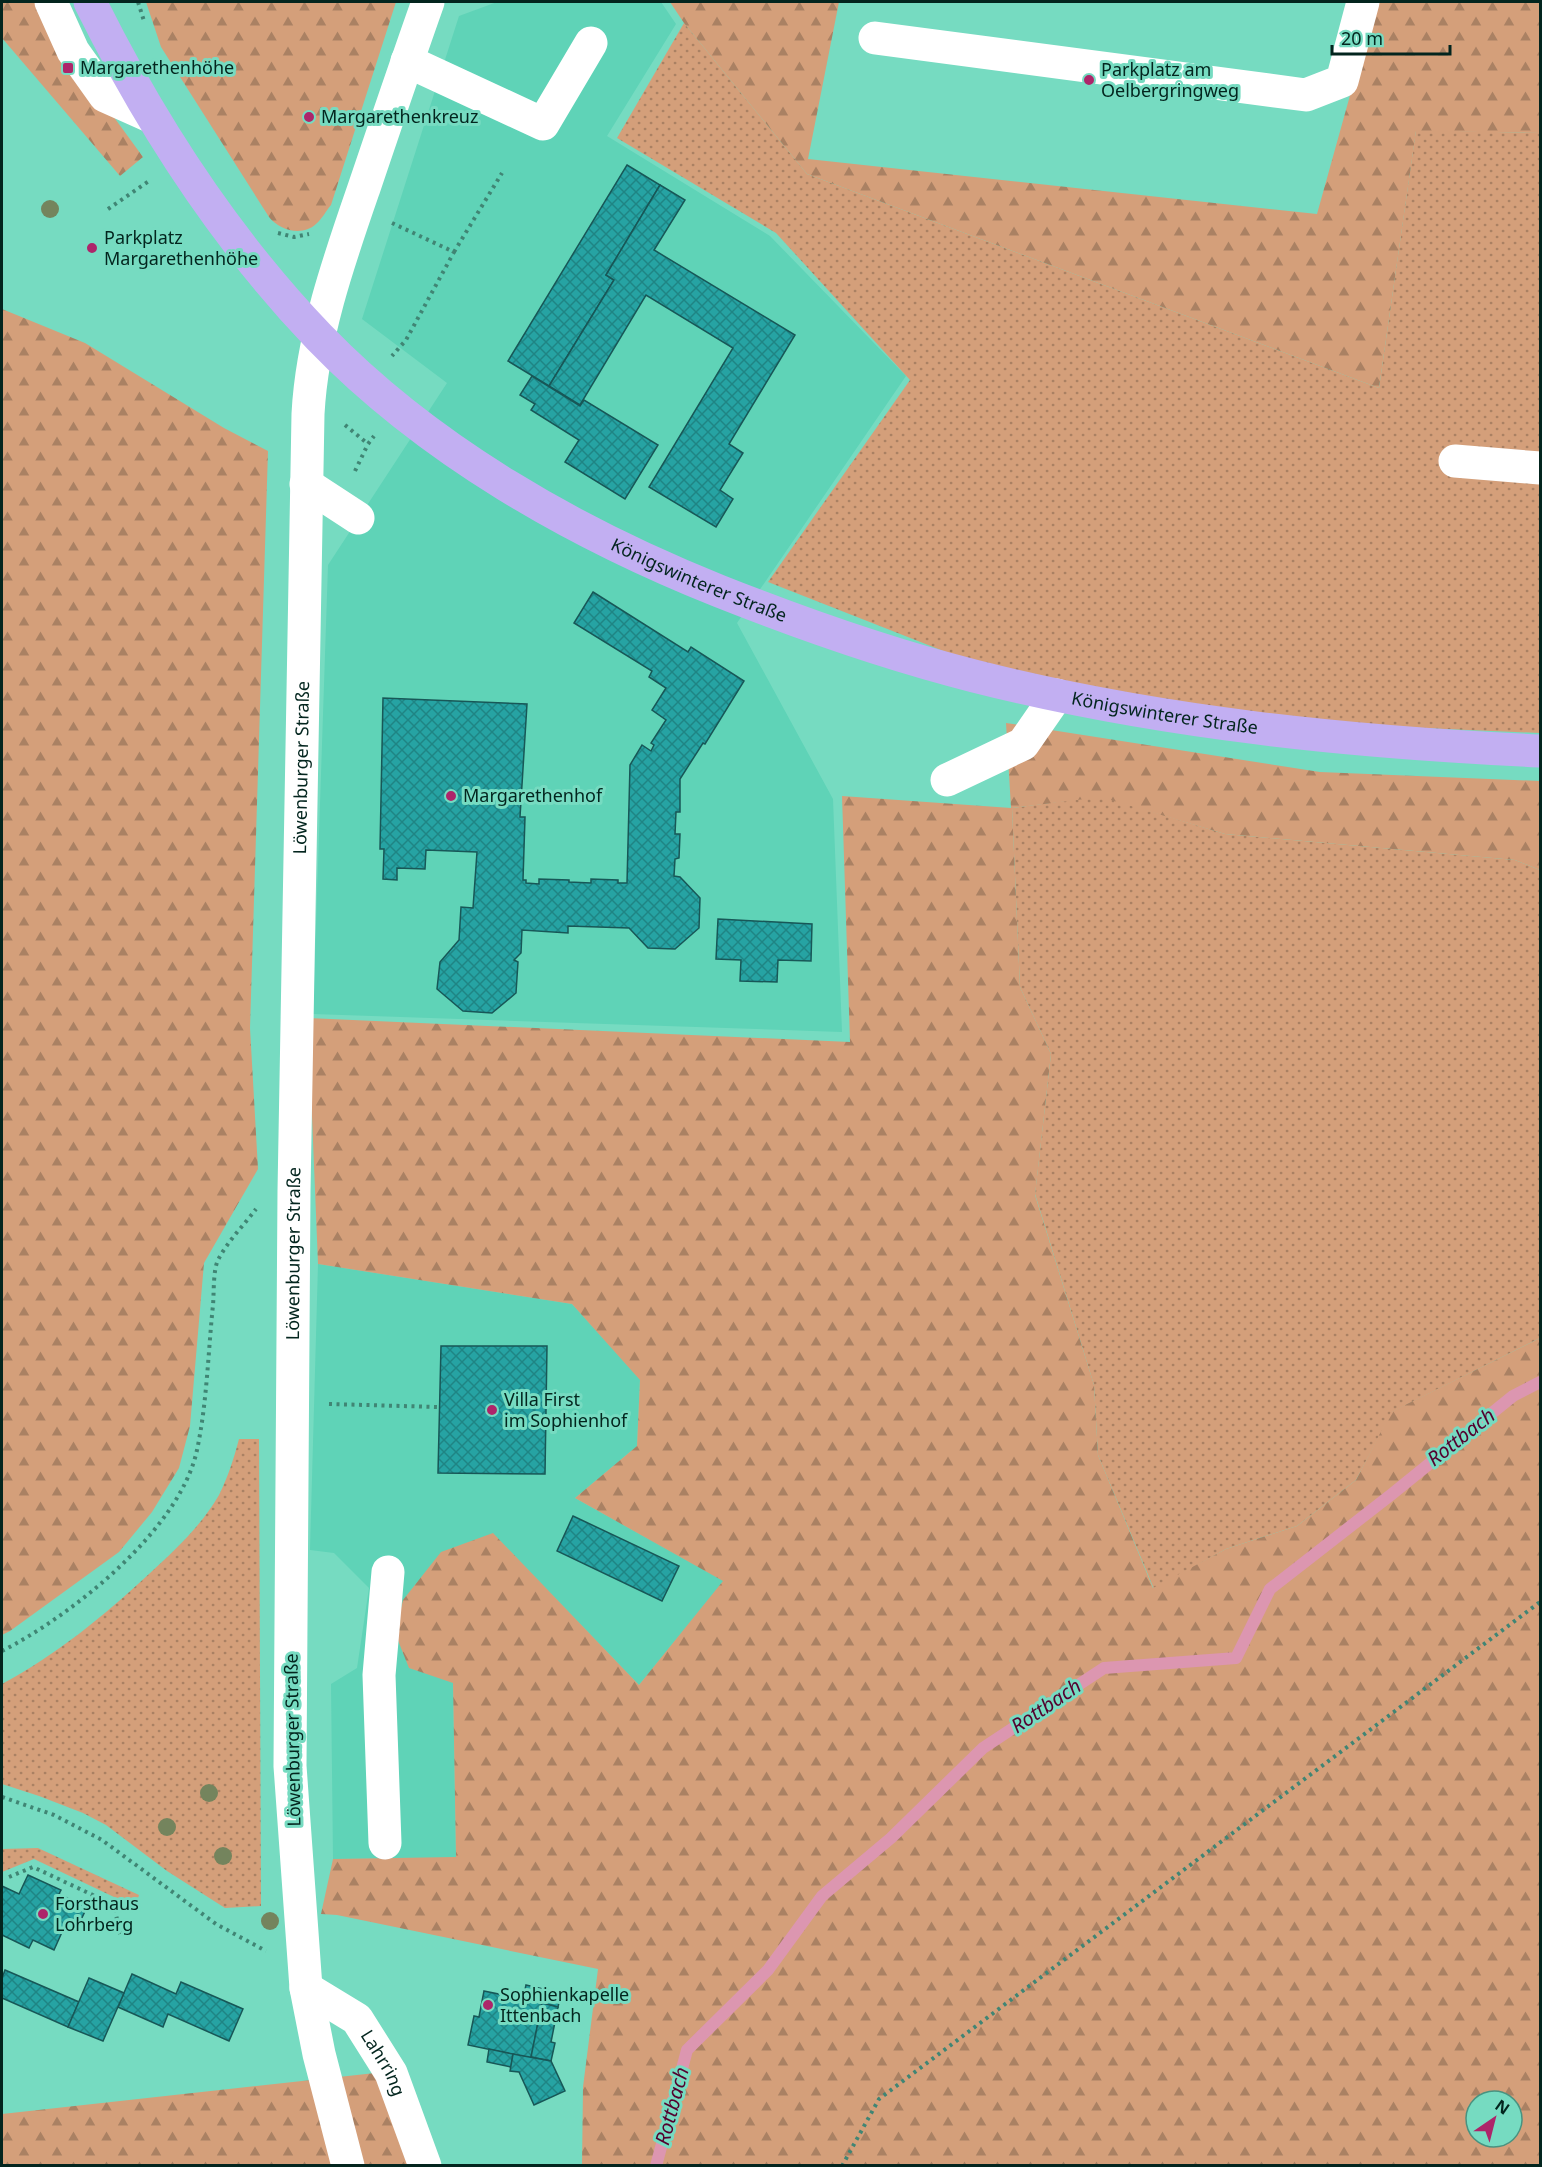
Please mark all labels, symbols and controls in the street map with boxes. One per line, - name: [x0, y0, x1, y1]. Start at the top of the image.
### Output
- scale bar: [1332, 18, 1450, 56]
- text: 20 m: [1341, 26, 1383, 50]
- place label: Margarethenhöhe: [80, 55, 234, 79]
- place label: Parkplatz am Oelbergringweg: [1101, 57, 1239, 102]
- marker: Margarethenhöhe: [61, 61, 75, 75]
- marker: Parkplatz am Oelbergringweg: [1082, 73, 1096, 87]
- place label: Margarethenkreuz: [321, 104, 478, 128]
- marker: Margarethenkreuz: [302, 110, 316, 124]
- place label: Parkplatz Margarethenhöhe: [104, 225, 258, 270]
- marker: Parkplatz Margarethenhöhe: [85, 241, 99, 255]
- street label: Königswinterer Straße: [607, 532, 790, 627]
- street label: Löwenburger Straße: [287, 681, 314, 854]
- street label: Königswinterer Straße: [1070, 685, 1259, 739]
- place label: Margarethenhof: [463, 783, 603, 807]
- marker: Margarethenhof: [444, 789, 458, 803]
- street label: Löwenburger Straße: [280, 1167, 305, 1340]
- place label: Villa First im Sophienhof: [504, 1387, 628, 1432]
- water label: Rottbach: [1421, 1401, 1500, 1472]
- marker: Villa First im Sophienhof: [485, 1403, 499, 1417]
- street label: Löwenburger Straße: [278, 1653, 306, 1827]
- water label: Rottbach: [1005, 1672, 1086, 1739]
- place label: Forsthaus Lohrberg: [55, 1891, 139, 1936]
- marker: Forsthaus Lohrberg: [36, 1907, 50, 1921]
- place label: Sophienkapelle Ittenbach: [500, 1982, 629, 2027]
- marker: Sophienkapelle Ittenbach: [481, 1998, 495, 2012]
- street label: Lahrring: [356, 2025, 411, 2099]
- water label: Rottbach: [648, 2064, 695, 2148]
- north arrow: [1464, 2089, 1524, 2149]
- text: N: [1491, 2094, 1514, 2119]

